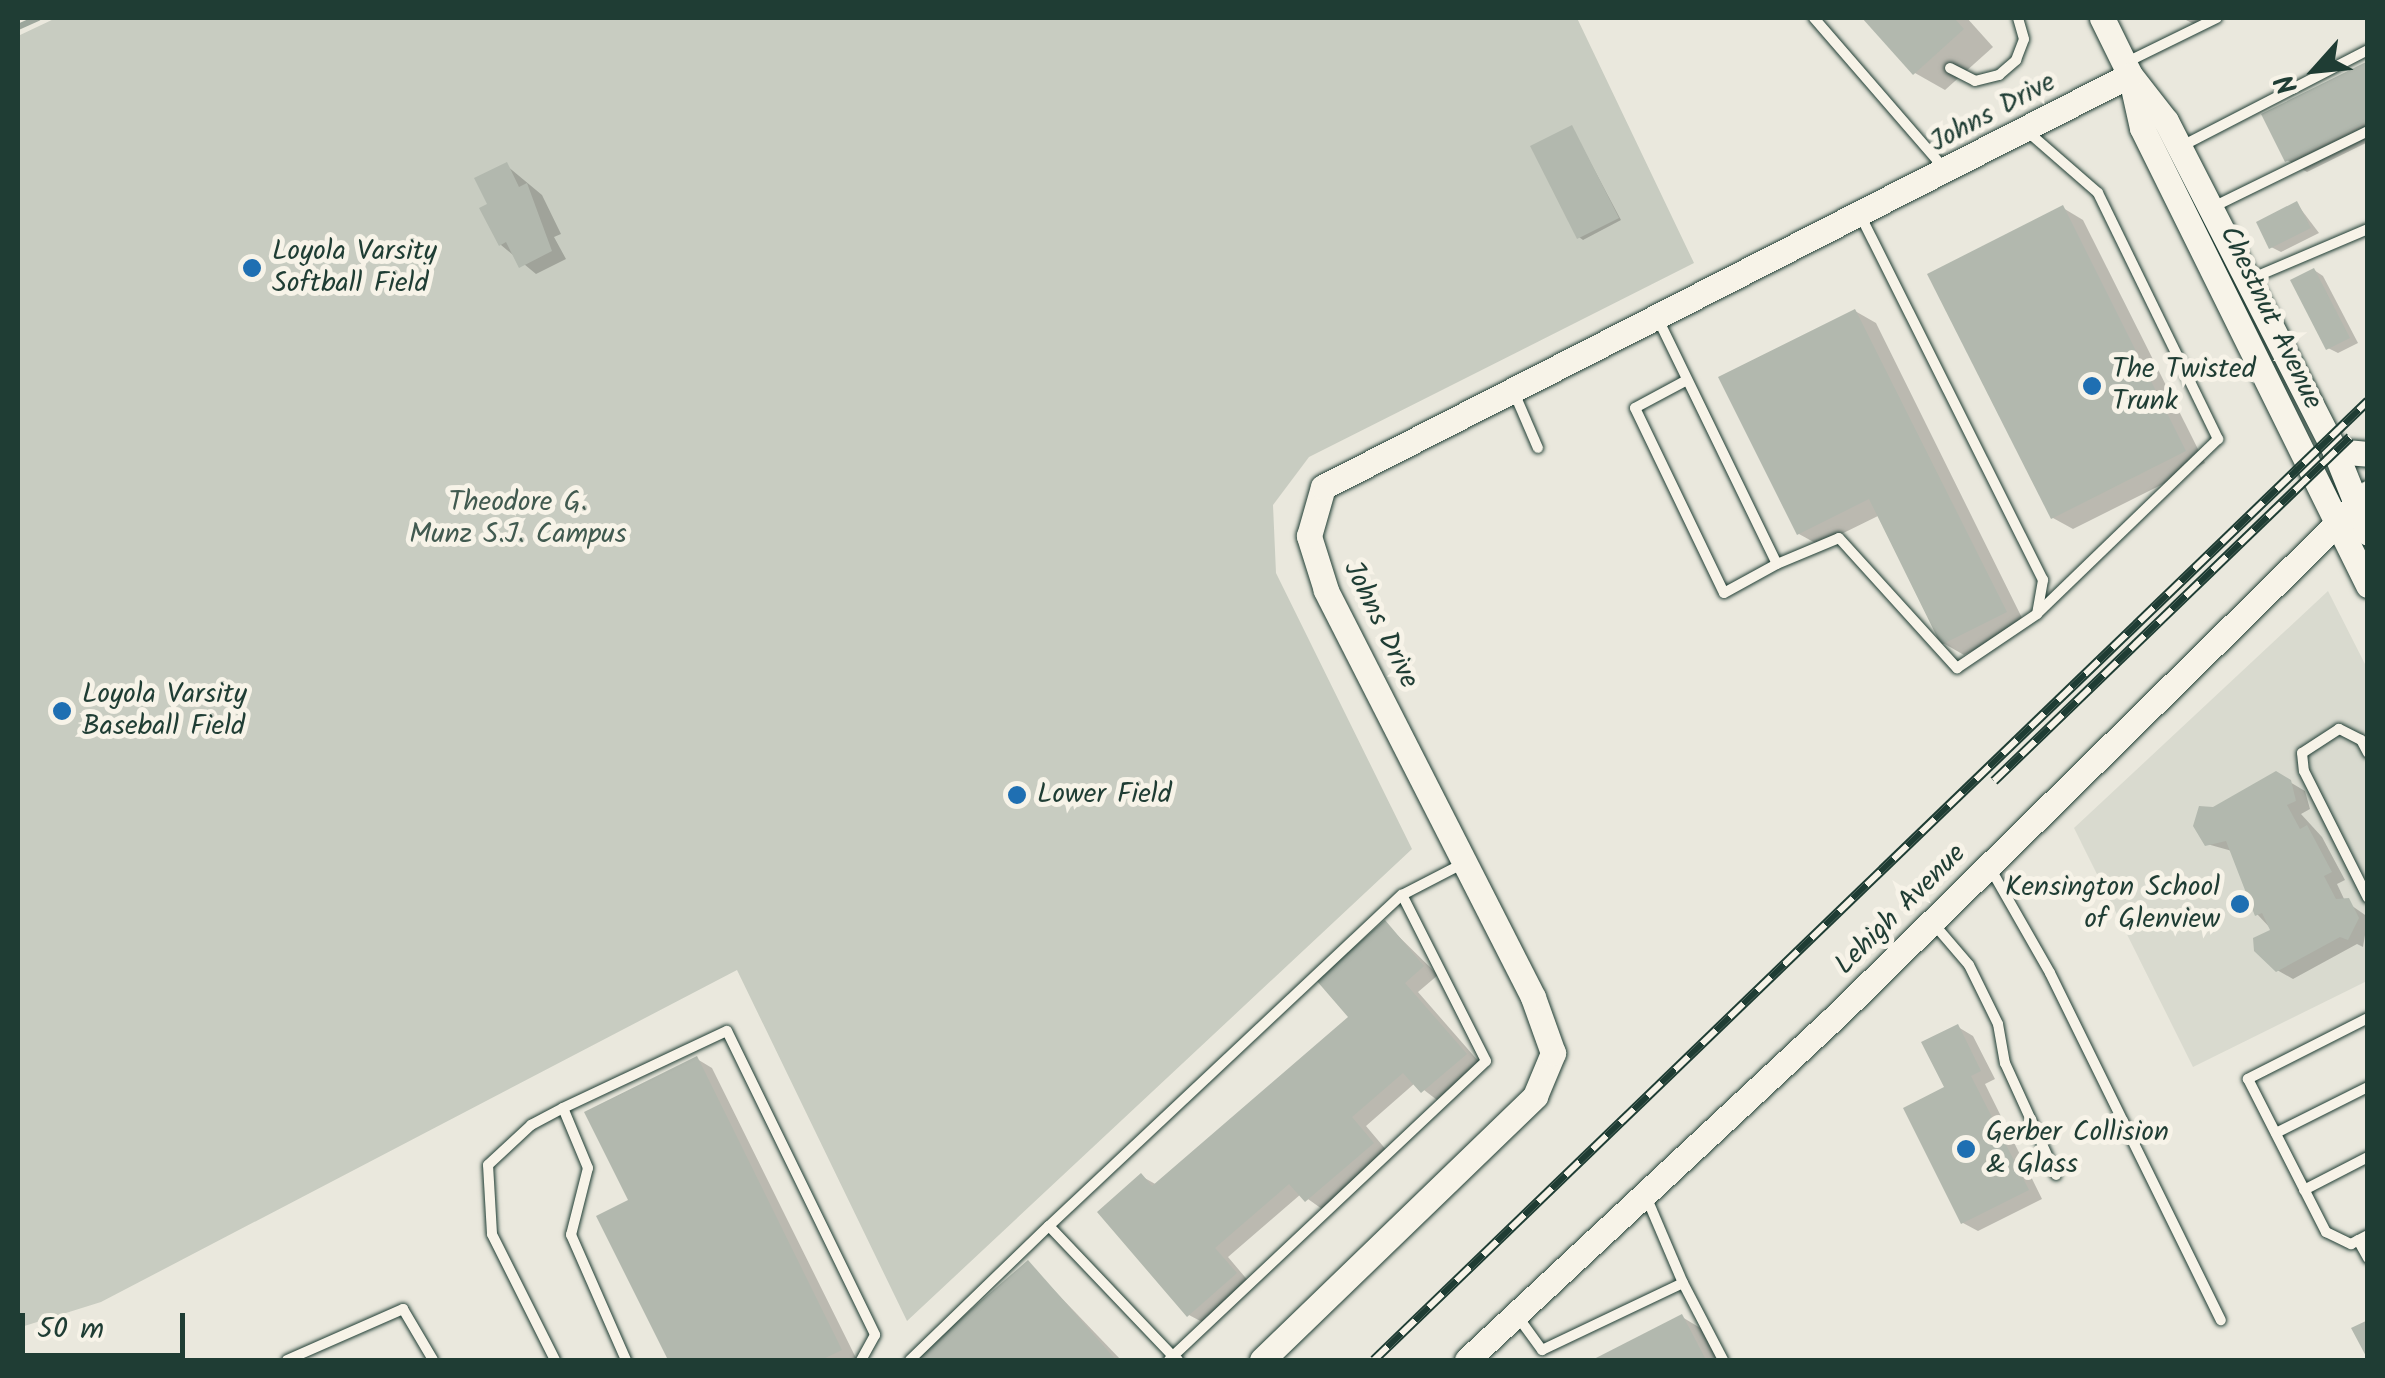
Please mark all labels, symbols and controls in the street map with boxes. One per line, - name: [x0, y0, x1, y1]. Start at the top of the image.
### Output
- north arrow: [2265, 20, 2365, 120]
- street label: Johns Drive: [1925, 66, 2061, 160]
- text: N: [2264, 66, 2312, 102]
- street label: Chestnut Avenue: [2211, 221, 2329, 415]
- place label: Loyola Varsity Softball Field: [272, 235, 437, 301]
- marker: Loyola Varsity Softball Field: [241, 257, 263, 279]
- place label: The Twisted Trunk: [2112, 353, 2256, 419]
- marker: The Twisted Trunk: [2081, 375, 2103, 397]
- park label: Theodore G. Munz S.J. Campus: [409, 486, 627, 552]
- street label: Johns Drive: [1335, 556, 1425, 694]
- place label: Loyola Varsity Baseball Field: [82, 678, 247, 744]
- marker: Loyola Varsity Baseball Field: [51, 700, 73, 722]
- place label: Lower Field: [1037, 778, 1172, 812]
- marker: Lower Field: [1006, 784, 1028, 806]
- street label: Lehigh Avenue: [1828, 837, 1974, 983]
- place label: Kensington School of Glenview: [2005, 871, 2220, 937]
- marker: Kensington School of Glenview: [2229, 893, 2251, 915]
- place label: Gerber Collision & Glass: [1986, 1116, 2169, 1182]
- marker: Gerber Collision & Glass: [1955, 1138, 1977, 1160]
- scale bar: [25, 1293, 190, 1355]
- text: 50 m: [37, 1306, 104, 1354]

